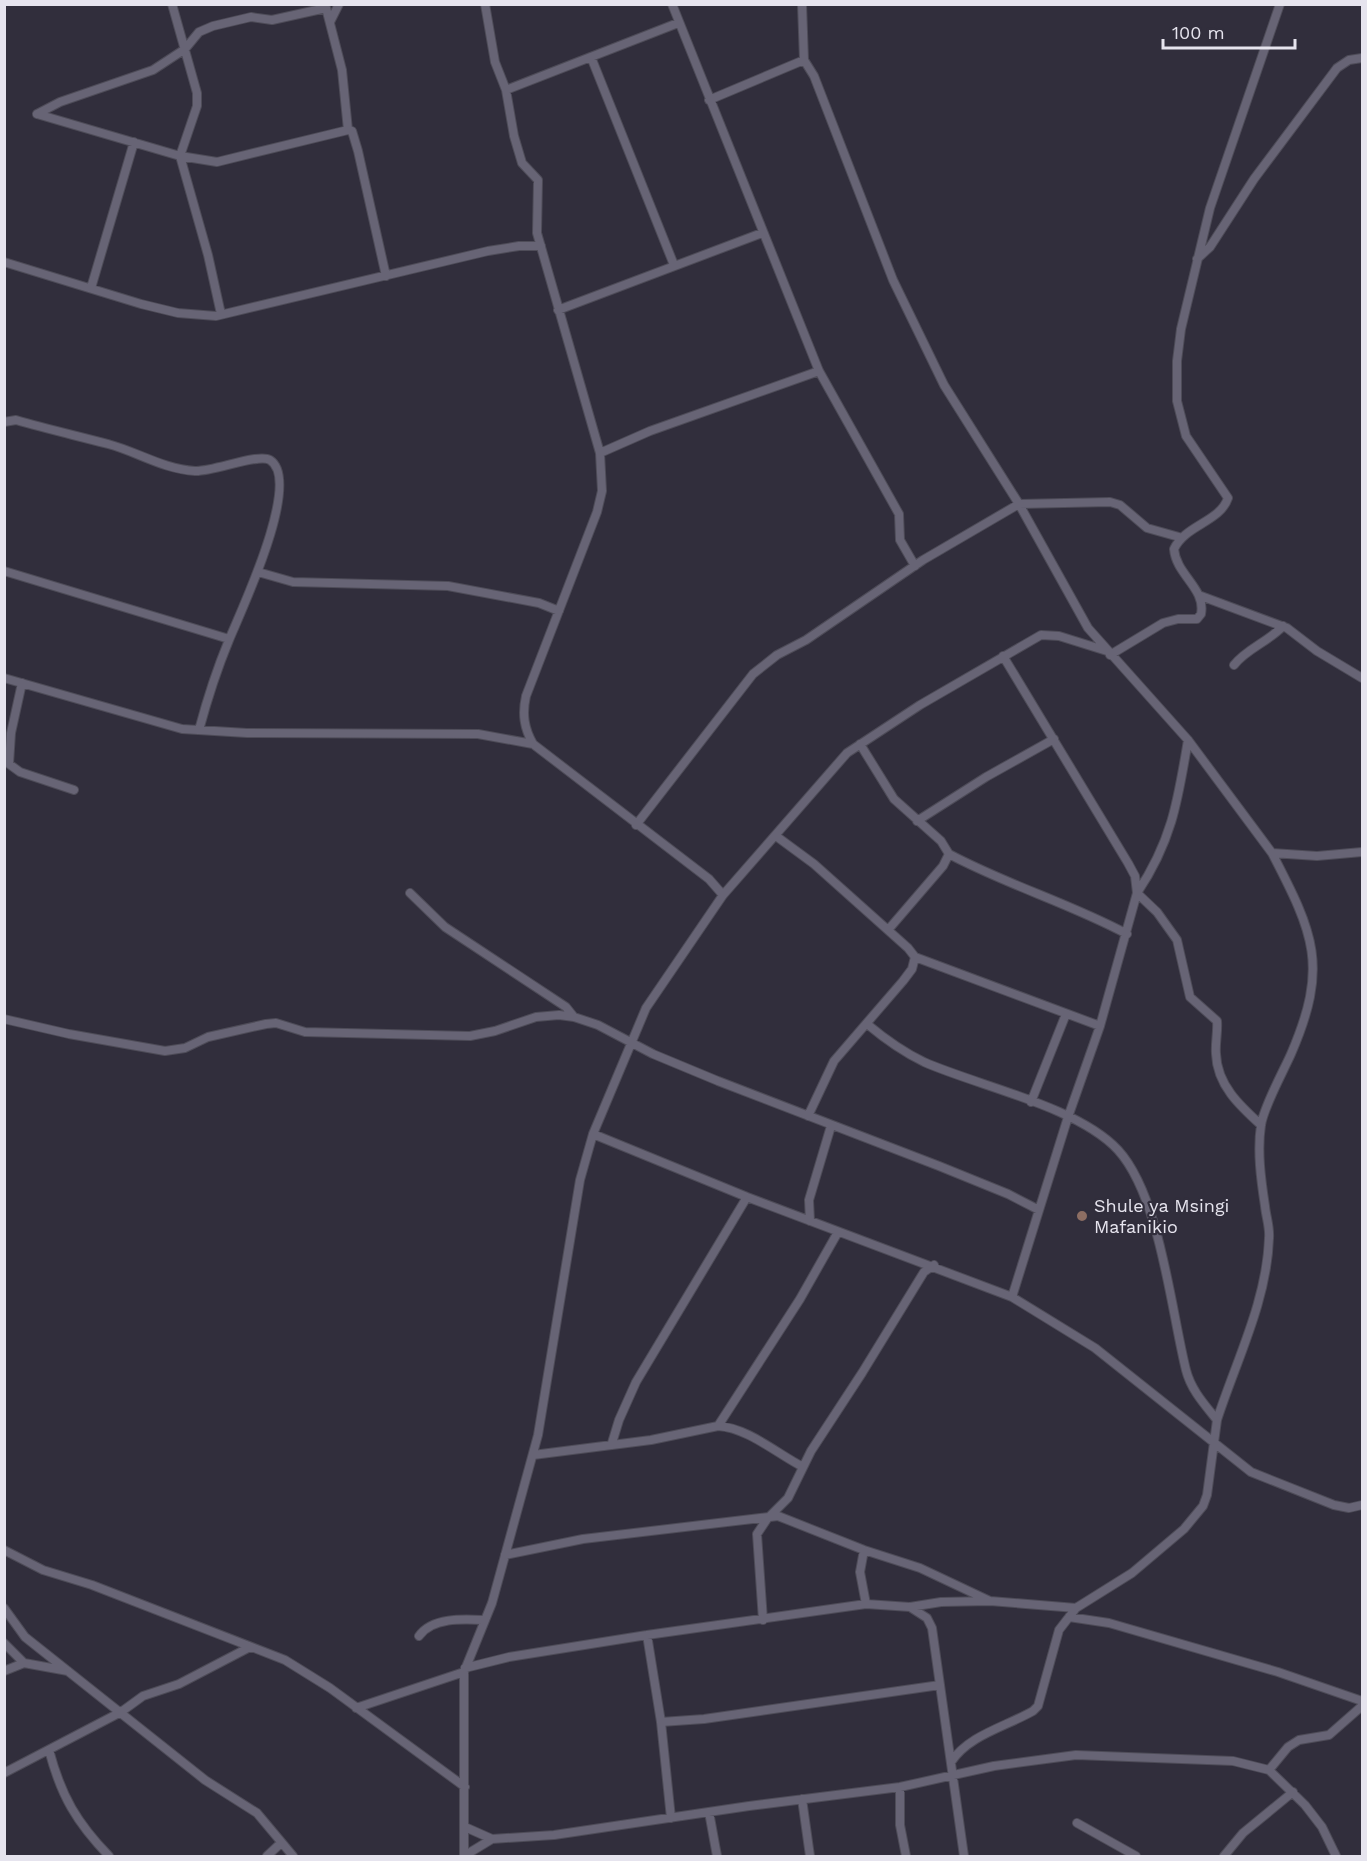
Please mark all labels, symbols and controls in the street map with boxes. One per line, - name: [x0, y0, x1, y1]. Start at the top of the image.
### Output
- scale bar: [1163, 12, 1295, 50]
- text: 100 m: [1172, 22, 1225, 43]
- place label: Shule ya Msingi Mafanikio: [1094, 1195, 1229, 1237]
- marker: Shule ya Msingi Mafanikio: [1075, 1209, 1089, 1223]

